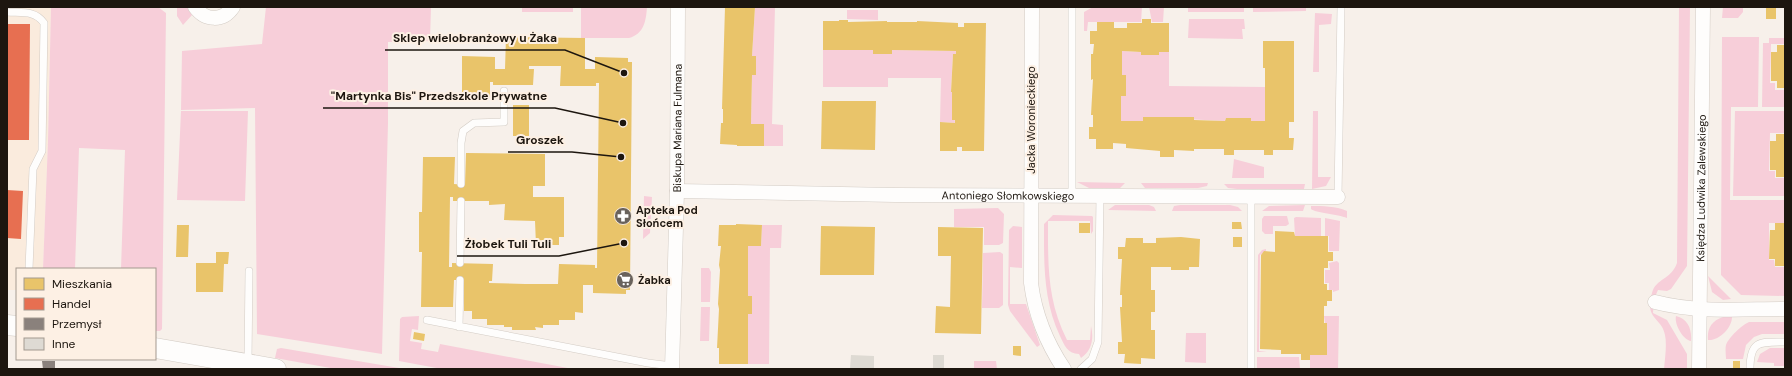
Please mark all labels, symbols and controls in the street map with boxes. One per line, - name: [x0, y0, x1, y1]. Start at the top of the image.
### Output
- callout: Sklep wielobranżowy u Żaka: [385, 26, 565, 50]
- text: Sklep wielobranżowy u Żaka: [393, 30, 557, 46]
- street label: Biskupa Mariana Fulmana: [670, 64, 685, 192]
- street label: Jacka Woronieckiego: [1024, 66, 1038, 174]
- callout: "Martynka Bis" Przedszkole Prywatne: [323, 84, 555, 108]
- text: "Martynka Bis" Przedszkole Prywatne: [331, 88, 547, 104]
- street label: Księdza Ludwika Zalewskiego: [1693, 114, 1709, 262]
- callout: Groszek: [508, 128, 572, 152]
- text: Groszek: [516, 132, 564, 148]
- street label: Antoniego Słomkowskiego: [942, 188, 1074, 203]
- place label: Apteka Pod Słońcem: [636, 203, 698, 230]
- pharmacy icon: Apteka Pod Słońcem: [613, 206, 633, 226]
- callout: Żłobek Tuli Tuli: [457, 232, 559, 256]
- text: Żłobek Tuli Tuli: [465, 236, 551, 252]
- legend: [16, 268, 156, 360]
- supermarket icon: Żabka: [615, 270, 635, 290]
- place label: Żabka: [638, 273, 671, 287]
- text: Mieszkania: [52, 276, 112, 292]
- text: Handel: [52, 296, 91, 312]
- text: Przemysł: [52, 316, 102, 332]
- text: Inne: [52, 336, 76, 352]

